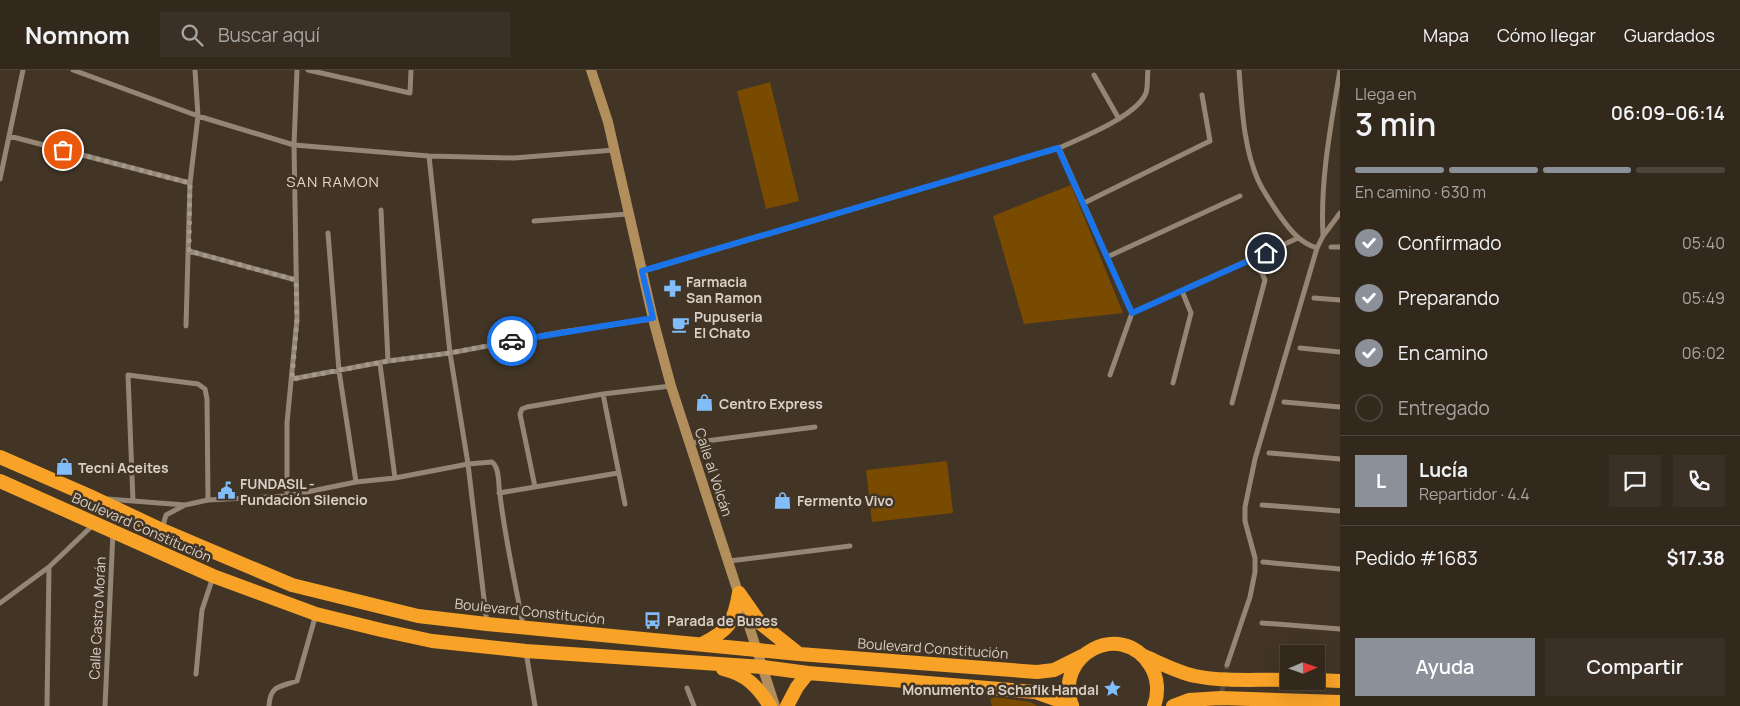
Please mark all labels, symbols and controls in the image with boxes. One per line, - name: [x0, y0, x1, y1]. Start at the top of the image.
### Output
- search box: [160, 12, 510, 57]
- text: Nomnom: [25, 18, 130, 51]
- icon: search: [178, 21, 206, 49]
- text: Buscar aquí: [218, 22, 320, 48]
- text: Mapa: [1423, 23, 1469, 47]
- text: Cómo llegar: [1497, 23, 1596, 47]
- text: Guardados: [1624, 23, 1715, 47]
- text: Llega en: [1355, 83, 1416, 105]
- text: 06:09–06:14: [1611, 100, 1725, 126]
- text: 3 min: [1355, 102, 1436, 146]
- pin: [42, 129, 84, 171]
- icon: bag: [49, 136, 77, 164]
- district label: SAN RAMON: [286, 171, 380, 192]
- text: En camino · 630 m: [1355, 181, 1486, 203]
- icon: check: [1355, 229, 1383, 257]
- text: Confirmado: [1398, 230, 1502, 256]
- pin: [1245, 232, 1287, 274]
- text: 05:40: [1682, 232, 1725, 254]
- icon: home: [1252, 239, 1280, 267]
- place label: Farmacia San Ramon: [686, 272, 762, 307]
- pharmacy icon: Farmacia San Ramon: [662, 279, 682, 299]
- icon: check: [1355, 284, 1383, 312]
- text: Preparando: [1398, 285, 1500, 311]
- text: 05:49: [1682, 287, 1725, 309]
- place label: Pupuseria El Chato: [694, 307, 763, 342]
- cafe icon: Pupuseria El Chato: [670, 314, 690, 334]
- courier: [487, 316, 537, 366]
- icon: car: [498, 327, 526, 355]
- icon: check: [1355, 339, 1383, 367]
- text: En camino: [1398, 340, 1488, 366]
- text: 06:02: [1682, 342, 1725, 364]
- shop icon: Centro Express: [695, 393, 715, 413]
- place label: Centro Express: [719, 394, 823, 413]
- text: Entregado: [1398, 395, 1490, 421]
- street label: Calle al Volcán: [691, 425, 737, 519]
- button: chat: [1609, 455, 1661, 507]
- button: phone: [1673, 455, 1725, 507]
- shop icon: Tecni Aceites: [54, 457, 74, 477]
- text: Lucía: [1419, 457, 1468, 483]
- place label: Tecni Aceites: [78, 458, 169, 477]
- text: L: [1376, 468, 1386, 494]
- place label: FUNDASIL - Fundación Silencio: [240, 474, 368, 509]
- public building icon: FUNDASIL - Fundación Silencio: [216, 481, 236, 501]
- text: Repartidor · 4.4: [1419, 483, 1530, 505]
- street label: Boulevard Constitución: [69, 488, 215, 566]
- shop icon: Fermento Vivo: [773, 490, 793, 510]
- place label: Fermento Vivo: [797, 491, 894, 510]
- text: Pedido #1683: [1355, 545, 1478, 571]
- text: $17.38: [1666, 545, 1725, 571]
- street label: Calle Castro Morán: [84, 556, 110, 680]
- street label: Boulevard Constitución: [454, 594, 606, 628]
- bus stop icon: Parada de Buses: [643, 610, 663, 630]
- place label: Parada de Buses: [667, 611, 778, 630]
- street label: Boulevard Constitución: [857, 633, 1009, 663]
- button: Ayuda: [1355, 638, 1535, 696]
- button: Compartir: [1545, 638, 1725, 696]
- north arrow: [1280, 645, 1325, 690]
- map controls: [1280, 645, 1325, 690]
- place icon: Monumento a Schafik Handal: [1103, 679, 1123, 699]
- place label: Monumento a Schafik Handal: [902, 680, 1099, 699]

